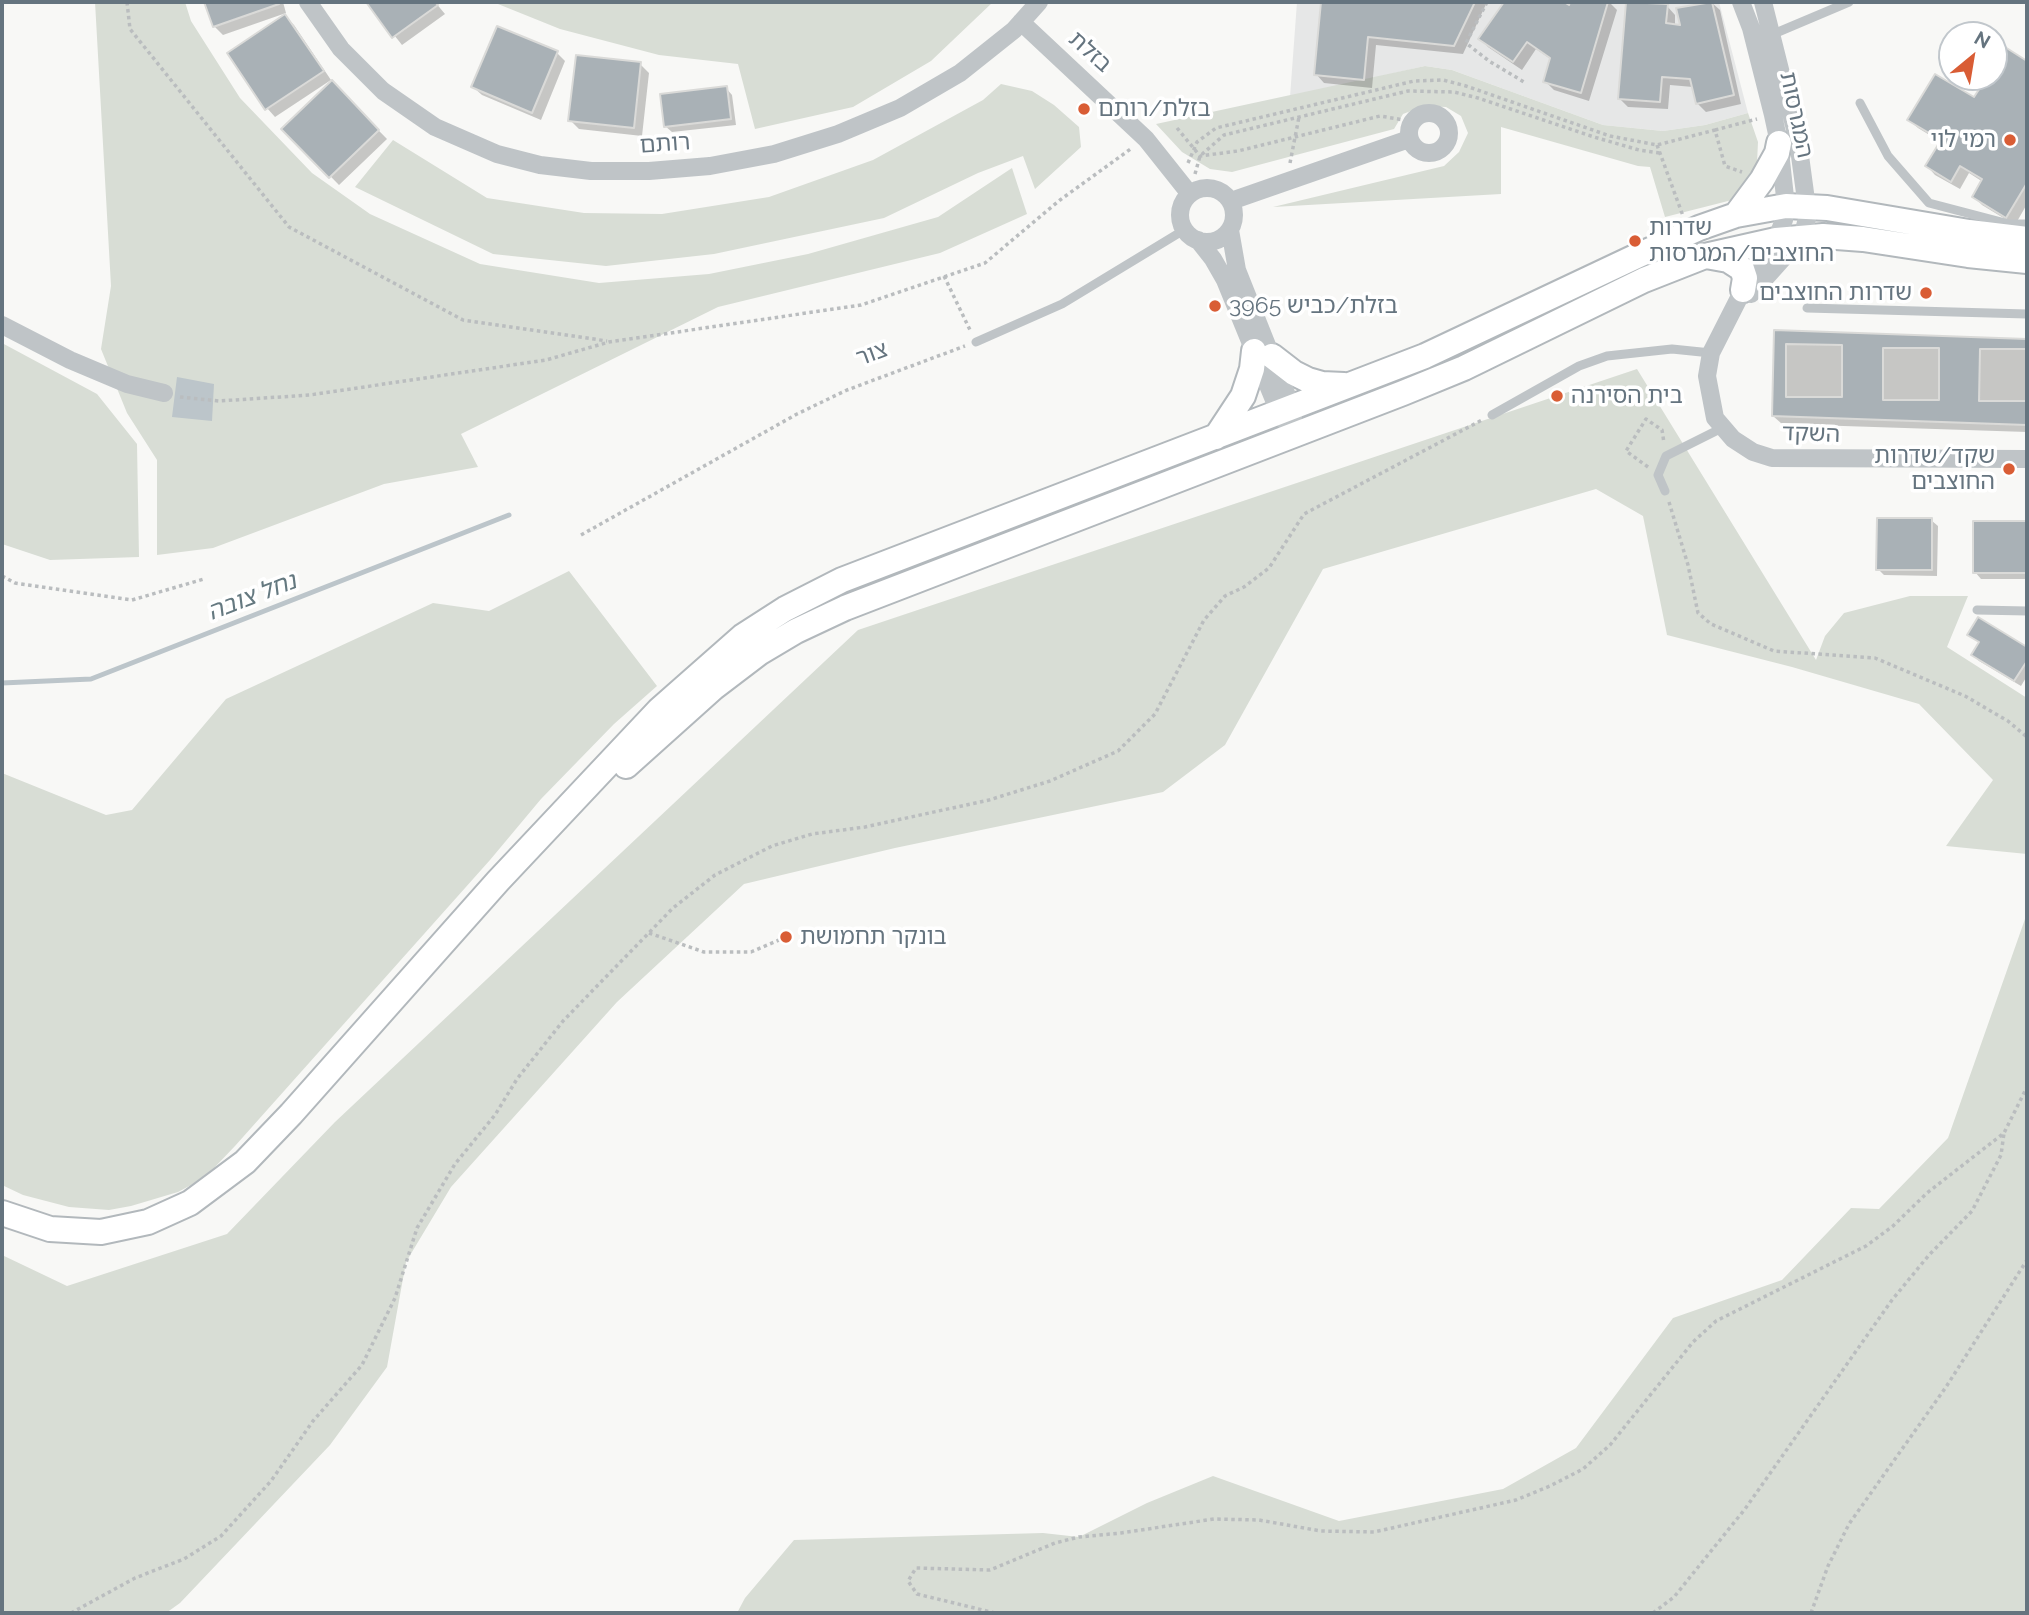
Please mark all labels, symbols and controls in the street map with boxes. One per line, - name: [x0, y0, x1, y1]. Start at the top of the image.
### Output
- north arrow: [1938, 21, 2008, 91]
- street label: בזלת: [1063, 26, 1117, 78]
- text: N: [1971, 26, 1994, 53]
- street label: המגרסות: [1773, 69, 1819, 161]
- place label: בזלת/רותם: [1098, 95, 1211, 123]
- marker: בזלת/רותם: [1076, 101, 1092, 117]
- place label: רמי לוי: [1931, 126, 1996, 154]
- street label: רותם: [639, 128, 691, 160]
- marker: רמי לוי: [2002, 132, 2018, 148]
- place label: שדרות החוצבים/המגרסות: [1649, 214, 1834, 268]
- marker: שדרות החוצבים/המגרסות: [1627, 233, 1643, 249]
- place label: שדרות החוצבים: [1759, 279, 1912, 307]
- marker: שדרות החוצבים: [1918, 285, 1934, 301]
- place label: בזלת/כביש 3965: [1229, 292, 1398, 320]
- marker: בזלת/כביש 3965: [1207, 298, 1223, 314]
- street label: צור: [852, 336, 892, 372]
- place label: בית הסירנה: [1571, 382, 1683, 410]
- marker: בית הסירנה: [1549, 388, 1565, 404]
- street label: השקד: [1781, 419, 1841, 449]
- place label: שקד/שדרות החוצבים: [1874, 442, 1995, 496]
- marker: שקד/שדרות החוצבים: [2001, 461, 2017, 477]
- water label: נחל צובה: [204, 567, 300, 627]
- place label: בונקר תחמושת: [800, 923, 947, 951]
- marker: בונקר תחמושת: [778, 929, 794, 945]

